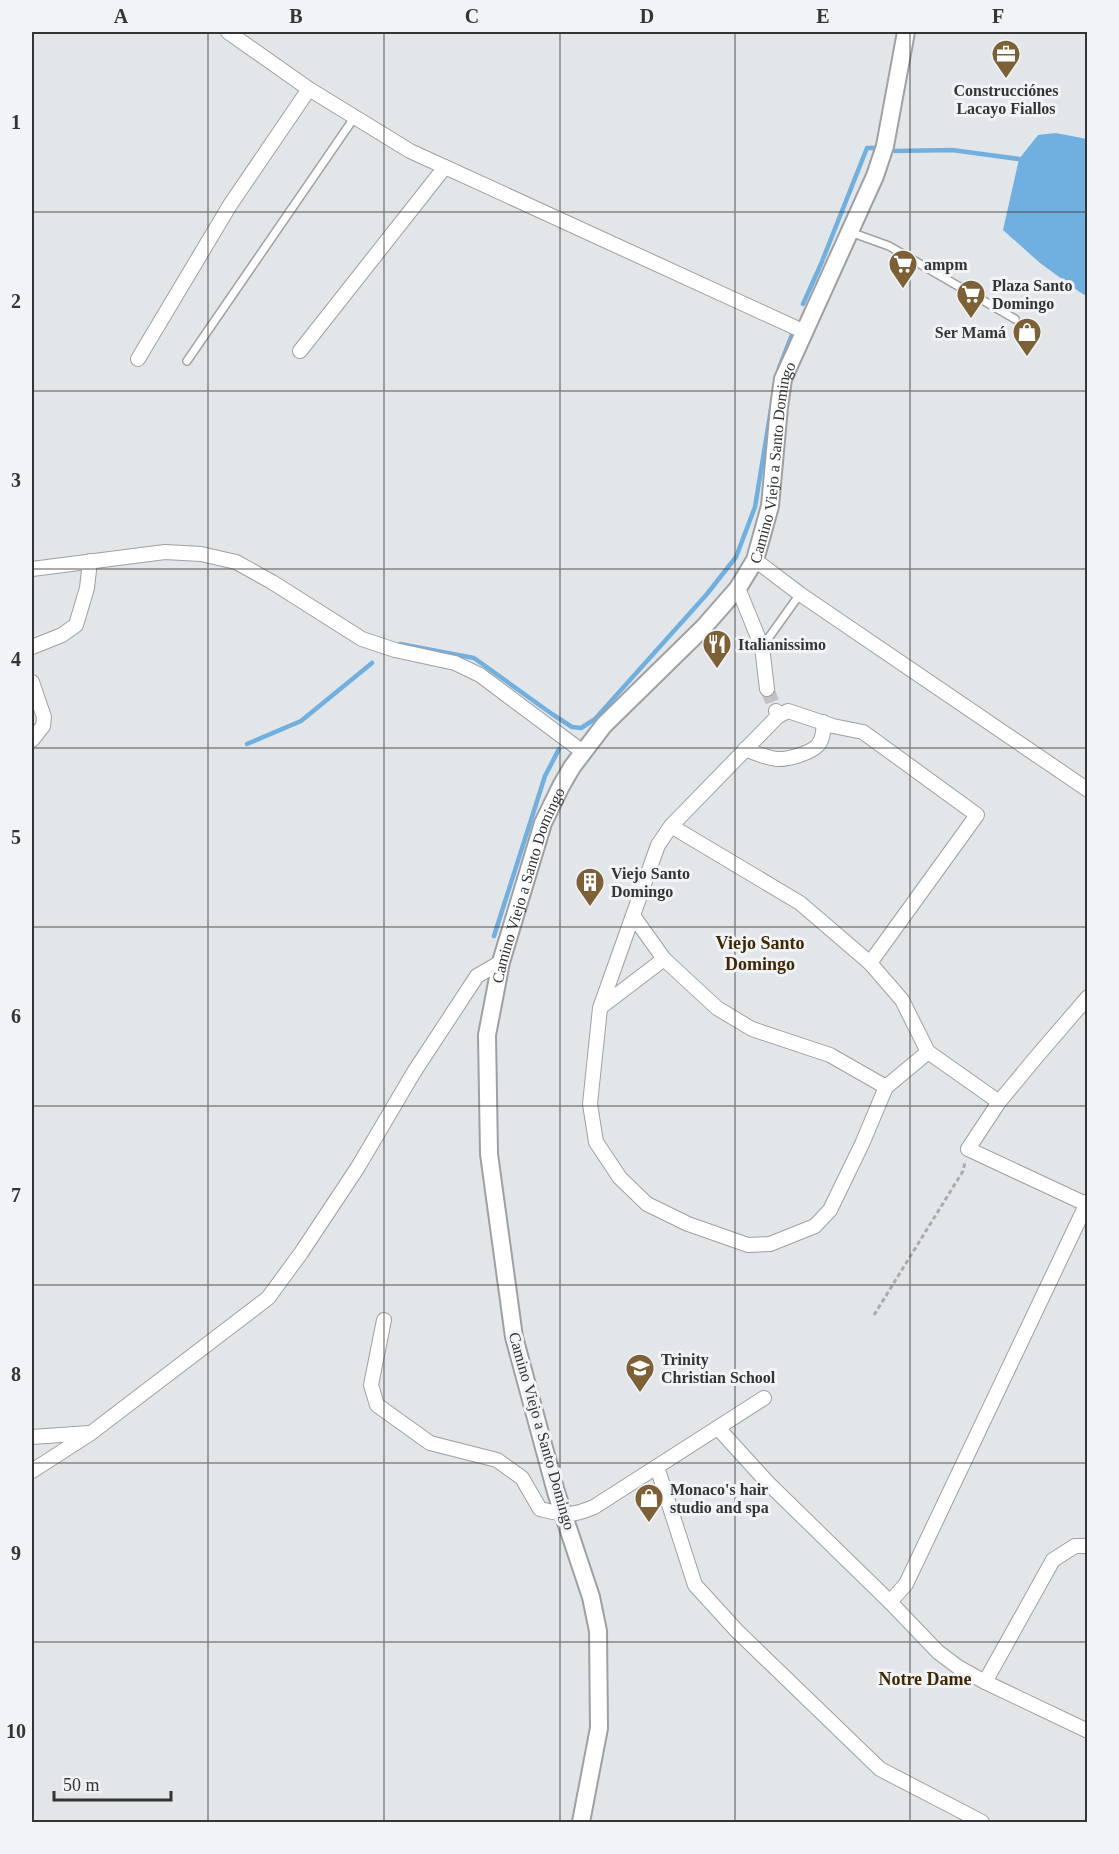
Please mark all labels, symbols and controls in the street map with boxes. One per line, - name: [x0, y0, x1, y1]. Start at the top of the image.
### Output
- text: A: [114, 5, 129, 27]
- text: B: [289, 5, 303, 27]
- text: C: [465, 5, 479, 27]
- text: D: [640, 5, 654, 27]
- text: E: [816, 5, 830, 27]
- text: F: [992, 5, 1004, 27]
- office icon: Construcciónes Lacayo Fiallos: [990, 38, 1022, 80]
- place label: Construcciónes Lacayo Fiallos: [954, 82, 1058, 118]
- text: 1: [11, 111, 21, 133]
- supermarket icon: ampm: [887, 248, 919, 290]
- place label: ampm: [924, 256, 968, 274]
- place label: Plaza Santo Domingo: [992, 277, 1072, 313]
- supermarket icon: Plaza Santo Domingo: [955, 278, 987, 320]
- text: 2: [11, 290, 21, 312]
- shop icon: Ser Mamá: [1011, 316, 1043, 358]
- place label: Ser Mamá: [935, 324, 1006, 341]
- street label: Camino Viejo a Santo Domingo: [746, 359, 798, 565]
- text: 3: [11, 469, 21, 491]
- restaurant icon: Italianissimo: [701, 628, 733, 670]
- place label: Italianissimo: [738, 636, 826, 653]
- text: 4: [11, 648, 21, 670]
- street label: Camino Viejo a Santo Domingo: [489, 785, 568, 984]
- text: 5: [11, 826, 21, 848]
- place label: Viejo Santo Domingo: [611, 865, 690, 901]
- building icon: Viejo Santo Domingo: [574, 866, 606, 908]
- district label: Viejo Santo Domingo: [716, 933, 804, 974]
- text: 6: [11, 1005, 21, 1027]
- text: 7: [11, 1184, 21, 1206]
- street label: Camino Viejo a Santo Domingo: [505, 1330, 578, 1532]
- place label: Trinity Christian School: [661, 1351, 776, 1386]
- school or university icon: Trinity Christian School: [624, 1352, 656, 1394]
- text: 8: [11, 1363, 21, 1385]
- place label: Monaco's hair studio and spa: [670, 1481, 769, 1517]
- shop icon: Monaco's hair studio and spa: [633, 1482, 665, 1524]
- text: 9: [11, 1542, 21, 1564]
- district label: Notre Dame: [878, 1669, 972, 1689]
- text: 10: [6, 1720, 26, 1742]
- scale bar: [54, 1764, 171, 1802]
- text: 50 m: [63, 1775, 100, 1795]

